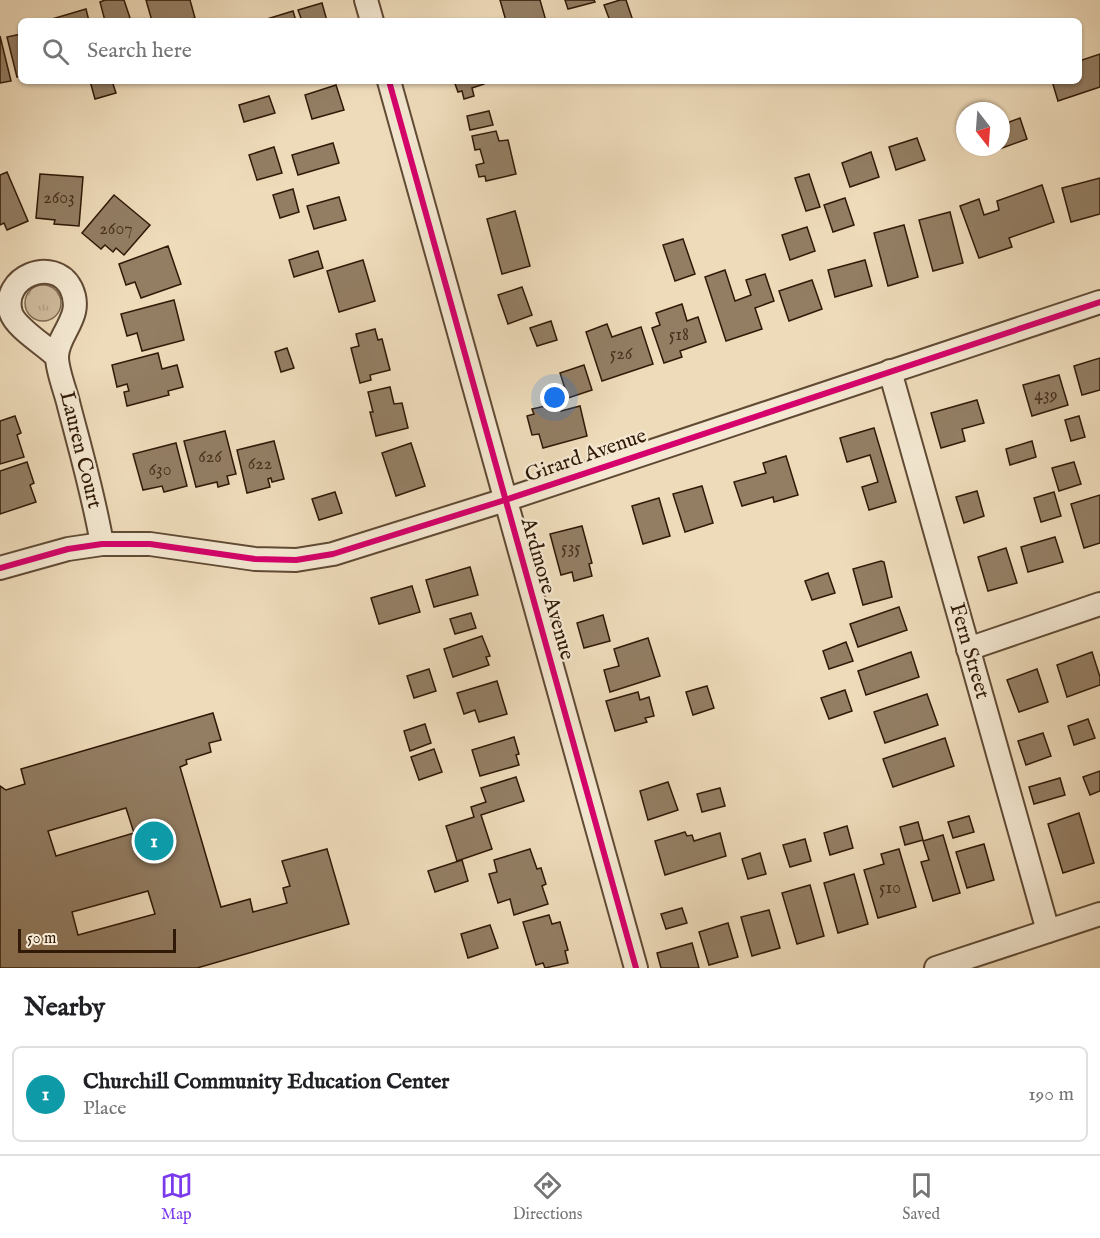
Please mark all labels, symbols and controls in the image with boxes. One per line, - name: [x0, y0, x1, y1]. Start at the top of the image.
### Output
- search box: [18, 18, 1082, 84]
- icon: search: [39, 35, 72, 68]
- text: Search here: [87, 37, 192, 65]
- north arrow: [956, 102, 1010, 156]
- house number: 2603: [43, 187, 75, 210]
- house number: 2607: [99, 218, 133, 241]
- house number: 518: [669, 324, 689, 347]
- house number: 526: [610, 343, 633, 366]
- your location: [540, 383, 569, 412]
- house number: 439: [1034, 384, 1058, 407]
- street label: Lauren Court: [52, 388, 108, 512]
- street label: Girard Avenue: [522, 422, 651, 489]
- house number: 626: [198, 446, 222, 469]
- house number: 622: [248, 453, 272, 476]
- house number: 630: [148, 459, 172, 482]
- street label: Ardmore Avenue: [514, 514, 580, 664]
- house number: 535: [561, 537, 581, 560]
- street label: Fern Street: [942, 600, 996, 702]
- pin: 1: [134, 818, 174, 864]
- house number: 510: [879, 877, 901, 900]
- scale bar: [18, 926, 176, 954]
- text: 50 m: [27, 929, 56, 949]
- text: Nearby: [24, 991, 105, 1024]
- text: Churchill Community Education Center: [83, 1068, 449, 1096]
- text: 1: [42, 1082, 49, 1107]
- text: 190 m: [1028, 1082, 1074, 1107]
- text: Place: [83, 1096, 126, 1121]
- tab: Map: [160, 1169, 193, 1225]
- tab: Directions: [513, 1169, 582, 1225]
- tab: Saved: [902, 1169, 940, 1225]

